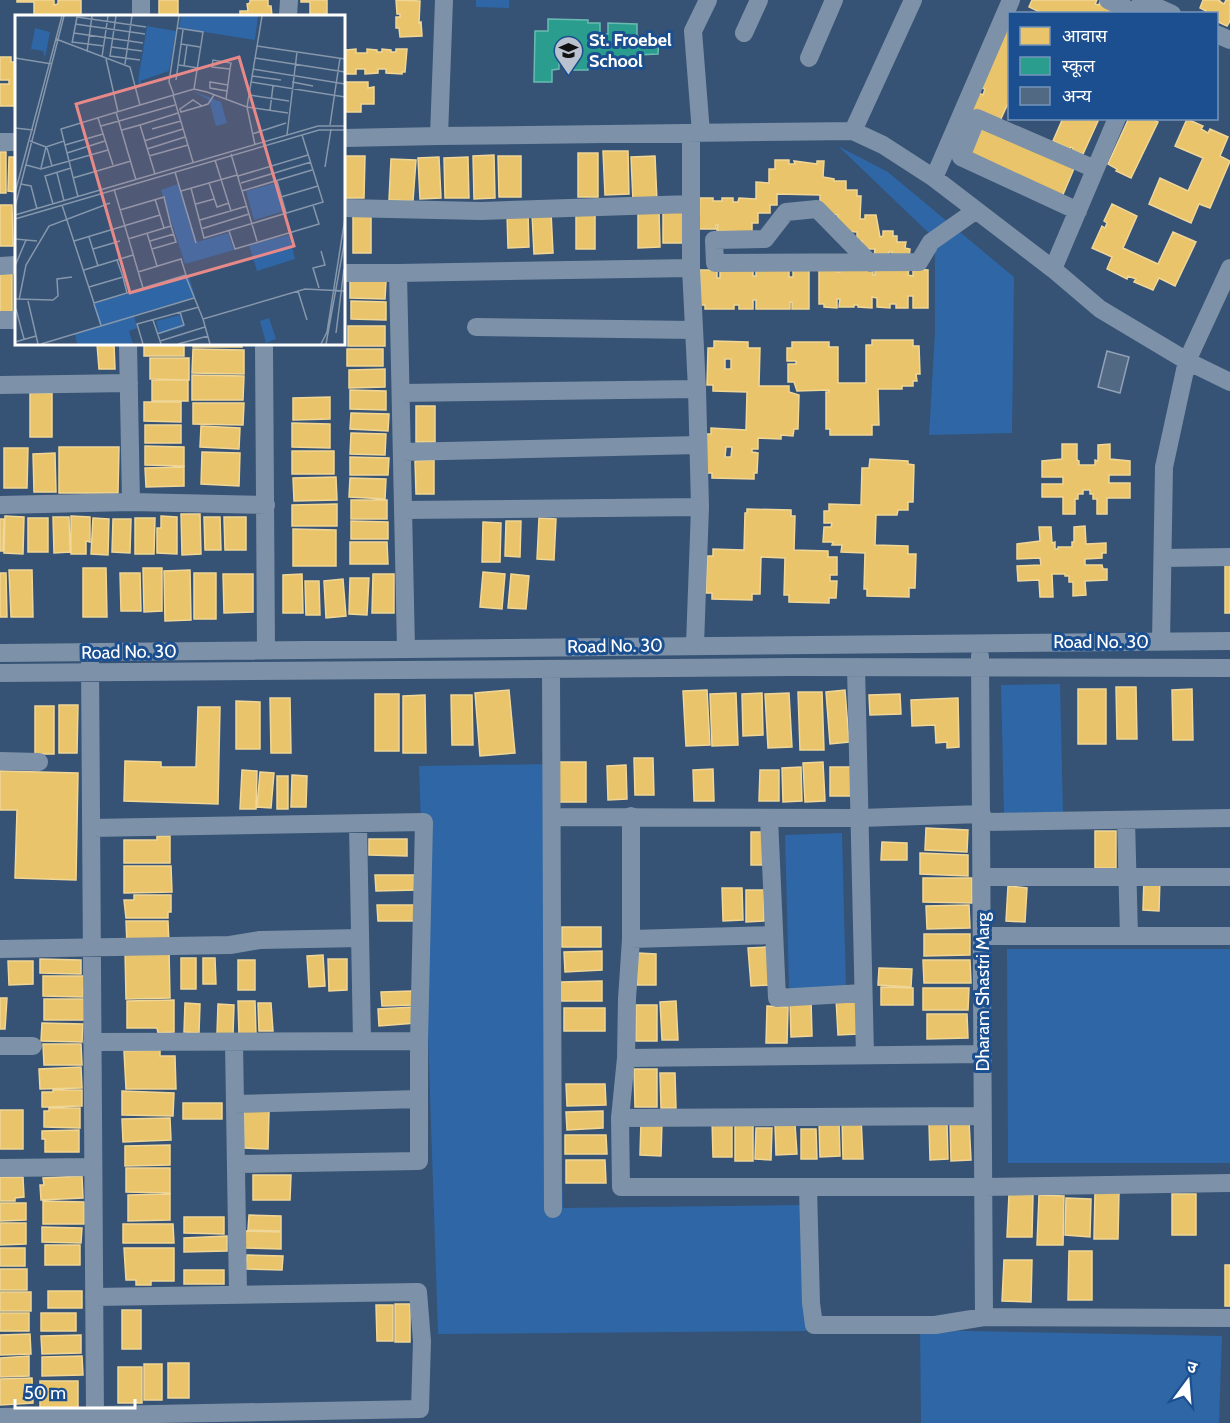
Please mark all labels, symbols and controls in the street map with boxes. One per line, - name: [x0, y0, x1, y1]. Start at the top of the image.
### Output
- legend: [1008, 12, 1218, 120]
- inset map: [15, 15, 345, 345]
- text: आवास: [1062, 25, 1108, 47]
- place label: St. Froebel School: [589, 29, 672, 72]
- school or university icon: St. Froebel School: [552, 34, 584, 76]
- text: स्कूल: [1062, 55, 1096, 78]
- text: अन्य: [1062, 85, 1092, 107]
- street label: Road No. 30: [1053, 631, 1149, 653]
- street label: Road No. 30: [567, 634, 663, 658]
- street label: Road No. 30: [81, 640, 177, 664]
- street label: Dharam Shastri Marg: [972, 911, 994, 1071]
- north arrow: [1158, 1351, 1218, 1411]
- text: उ: [1185, 1357, 1200, 1378]
- scale bar: [15, 1372, 135, 1410]
- text: 50 m: [24, 1382, 66, 1404]

